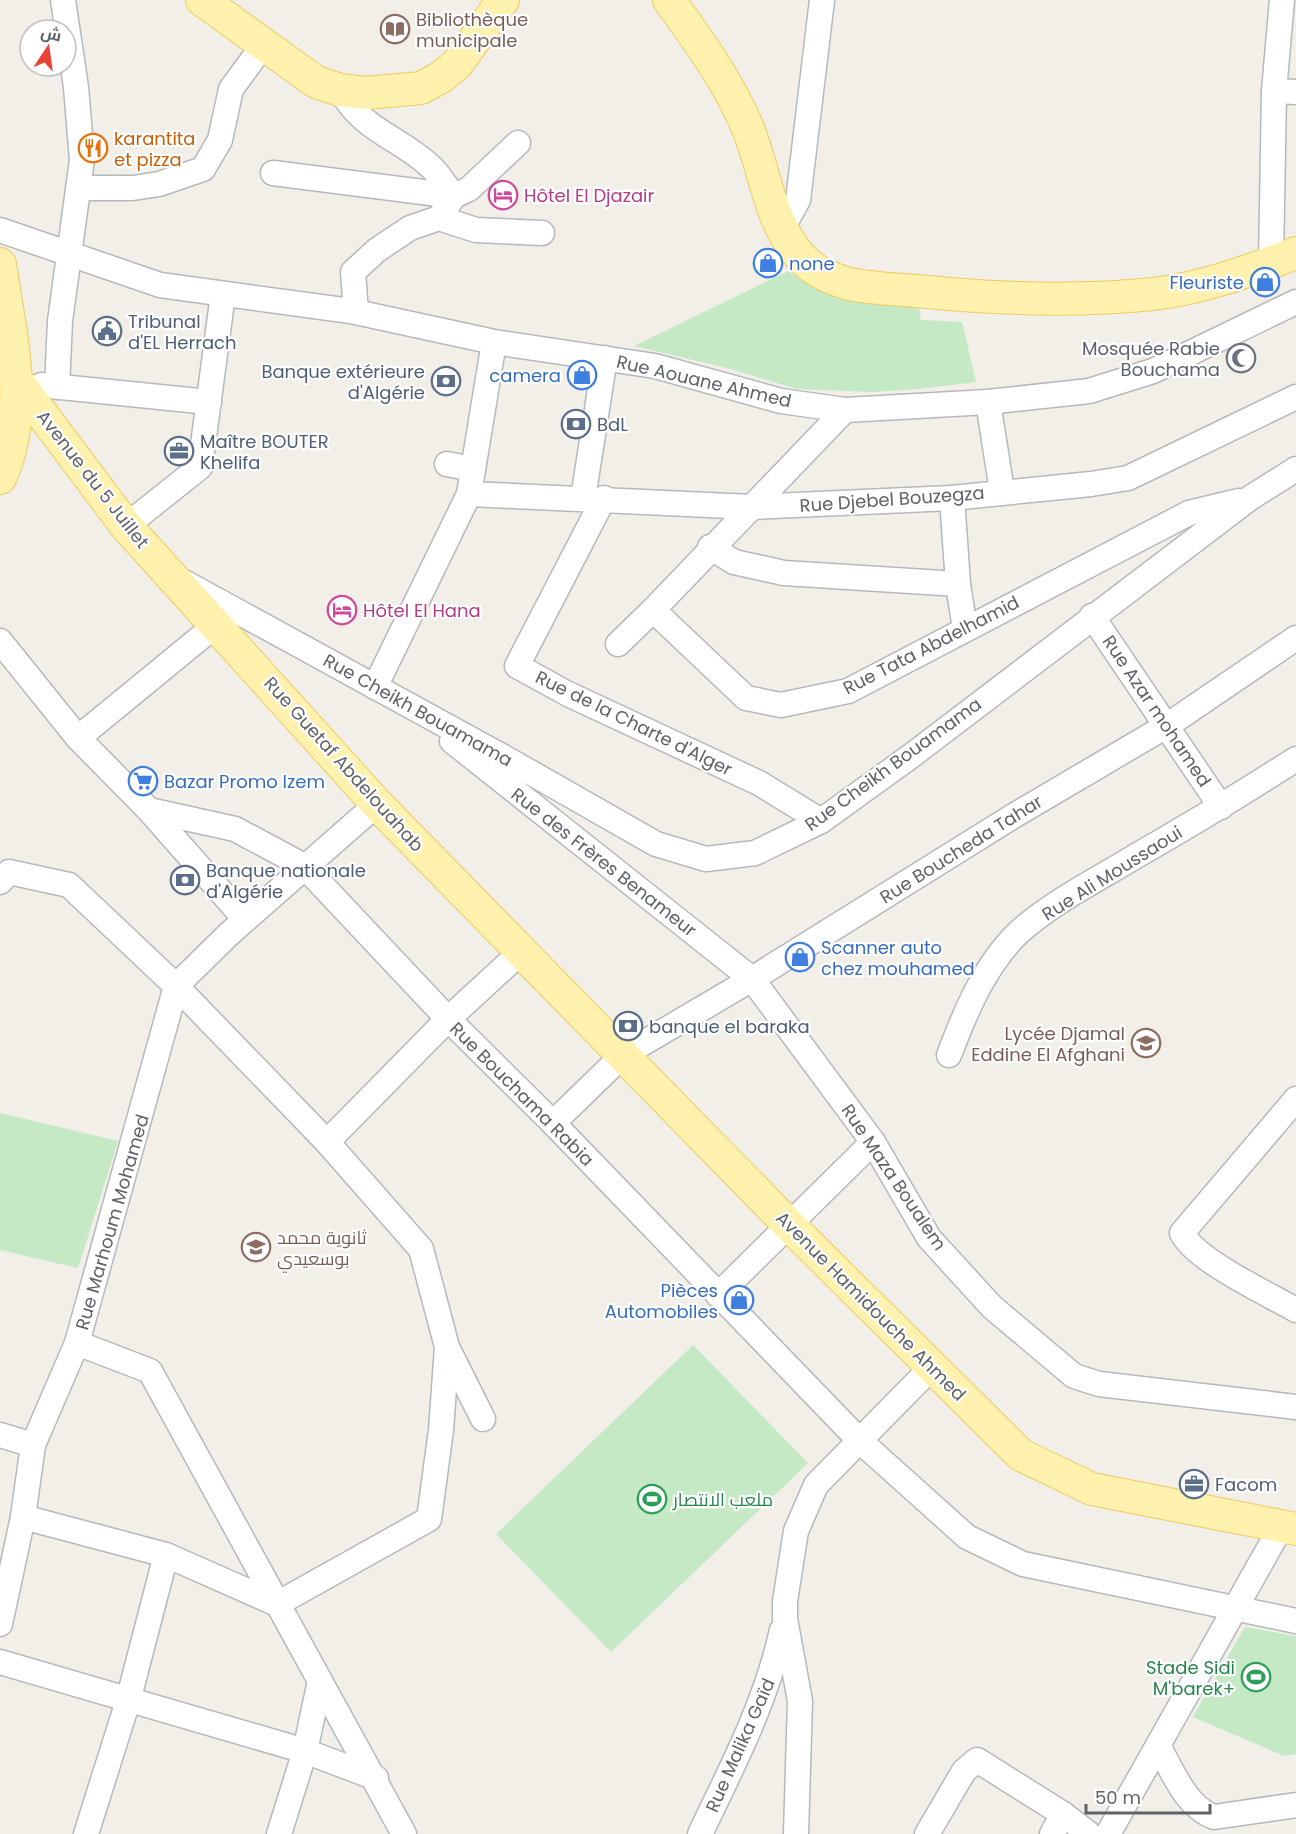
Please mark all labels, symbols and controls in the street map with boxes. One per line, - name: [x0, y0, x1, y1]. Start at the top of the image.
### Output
- place label: Bibliothèque municipale: [416, 7, 528, 53]
- library icon: Bibliothèque municipale: [379, 13, 411, 45]
- north arrow: [18, 18, 78, 78]
- text: ش: [39, 20, 64, 47]
- place label: karantita et pizza: [114, 126, 196, 172]
- restaurant icon: karantita et pizza: [77, 132, 109, 164]
- hotel icon: Hôtel El Djazair: [487, 179, 519, 211]
- place label: Hôtel El Djazair: [524, 183, 655, 208]
- shop icon: none: [752, 247, 784, 279]
- place label: none: [789, 251, 835, 276]
- shop icon: Fleuriste: [1249, 266, 1281, 298]
- place label: Fleuriste: [1170, 270, 1244, 295]
- place label: Tribunal d'EL Herrach: [128, 309, 237, 355]
- public building icon: Tribunal d'EL Herrach: [91, 315, 123, 347]
- place label: Mosquée Rabie Bouchama: [1082, 336, 1220, 382]
- mosque icon: Mosquée Rabie Bouchama: [1225, 342, 1257, 374]
- street label: Rue Aouane Ahmed: [614, 349, 794, 413]
- place label: Banque extérieure d'Algérie: [261, 359, 425, 405]
- shop icon: camera: [566, 359, 598, 391]
- place label: camera: [489, 363, 561, 388]
- bank icon: Banque extérieure d'Algérie: [430, 365, 462, 397]
- street label: Avenue du 5 Juillet: [31, 405, 155, 553]
- bank icon: BdL: [560, 408, 592, 440]
- place label: BdL: [597, 412, 628, 437]
- place label: Maître BOUTER Khelifa: [200, 429, 329, 475]
- office icon: Maître BOUTER Khelifa: [163, 435, 195, 467]
- street label: Rue Djebel Bouzegza: [799, 480, 985, 518]
- street label: Rue Tata Abdelhamid: [839, 590, 1023, 700]
- hotel icon: Hôtel El Hana: [326, 594, 358, 626]
- place label: Hôtel El Hana: [363, 598, 481, 623]
- street label: Rue Azar mohamed: [1097, 630, 1217, 792]
- street label: Rue Cheikh Bouamama: [319, 648, 517, 772]
- street label: Rue de la Charte d'Alger: [531, 664, 737, 782]
- street label: Rue Guetaf Abdelouahab: [259, 671, 429, 857]
- street label: Rue Cheikh Bouamama: [800, 691, 986, 837]
- supermarket icon: Bazar Promo Izem: [127, 765, 159, 797]
- place label: Bazar Promo Izem: [164, 769, 325, 794]
- street label: Rue des Frères Benameur: [506, 782, 702, 942]
- street label: Rue Boucheda Tahar: [875, 789, 1047, 909]
- street label: Rue Ali Moussaoui: [1037, 820, 1187, 926]
- place label: Banque nationale d'Algérie: [206, 858, 366, 904]
- bank icon: Banque nationale d'Algérie: [169, 864, 201, 896]
- place label: Scanner auto chez mouhamed: [821, 935, 975, 981]
- shop icon: Scanner auto chez mouhamed: [784, 941, 816, 973]
- bank icon: banque el baraka: [612, 1010, 644, 1042]
- place label: banque el baraka: [649, 1014, 810, 1039]
- street label: Rue Bouchama Rabia: [444, 1016, 600, 1172]
- place label: Lycée Djamal Eddine El Afghani: [971, 1021, 1125, 1067]
- school or university icon: Lycée Djamal Eddine El Afghani: [1130, 1027, 1162, 1059]
- street label: Rue Maza Boualem: [836, 1099, 952, 1255]
- street label: Rue Marhoum Mohamed: [69, 1111, 155, 1333]
- street label: Avenue Hamidouche Ahmed: [771, 1206, 971, 1406]
- place label: ثانوية محمد بوسعيدي: [277, 1225, 367, 1273]
- school or university icon: ثانوية محمد بوسعيدي: [240, 1231, 272, 1263]
- place label: Pièces Automobiles: [605, 1278, 718, 1324]
- shop icon: Pièces Automobiles: [723, 1284, 755, 1316]
- office icon: Facom: [1178, 1468, 1210, 1500]
- place label: Facom: [1215, 1472, 1277, 1497]
- sports icon: ملعب الانتصار: [636, 1483, 668, 1515]
- place label: ملعب الانتصار: [672, 1487, 773, 1512]
- place label: Stade Sidi M'barek+: [1146, 1655, 1235, 1701]
- sports icon: Stade Sidi M'barek+: [1240, 1661, 1272, 1693]
- street label: Rue Malika Gaïd: [699, 1674, 781, 1816]
- scale bar: [1086, 1777, 1210, 1815]
- text: 50 m: [1095, 1785, 1141, 1810]

